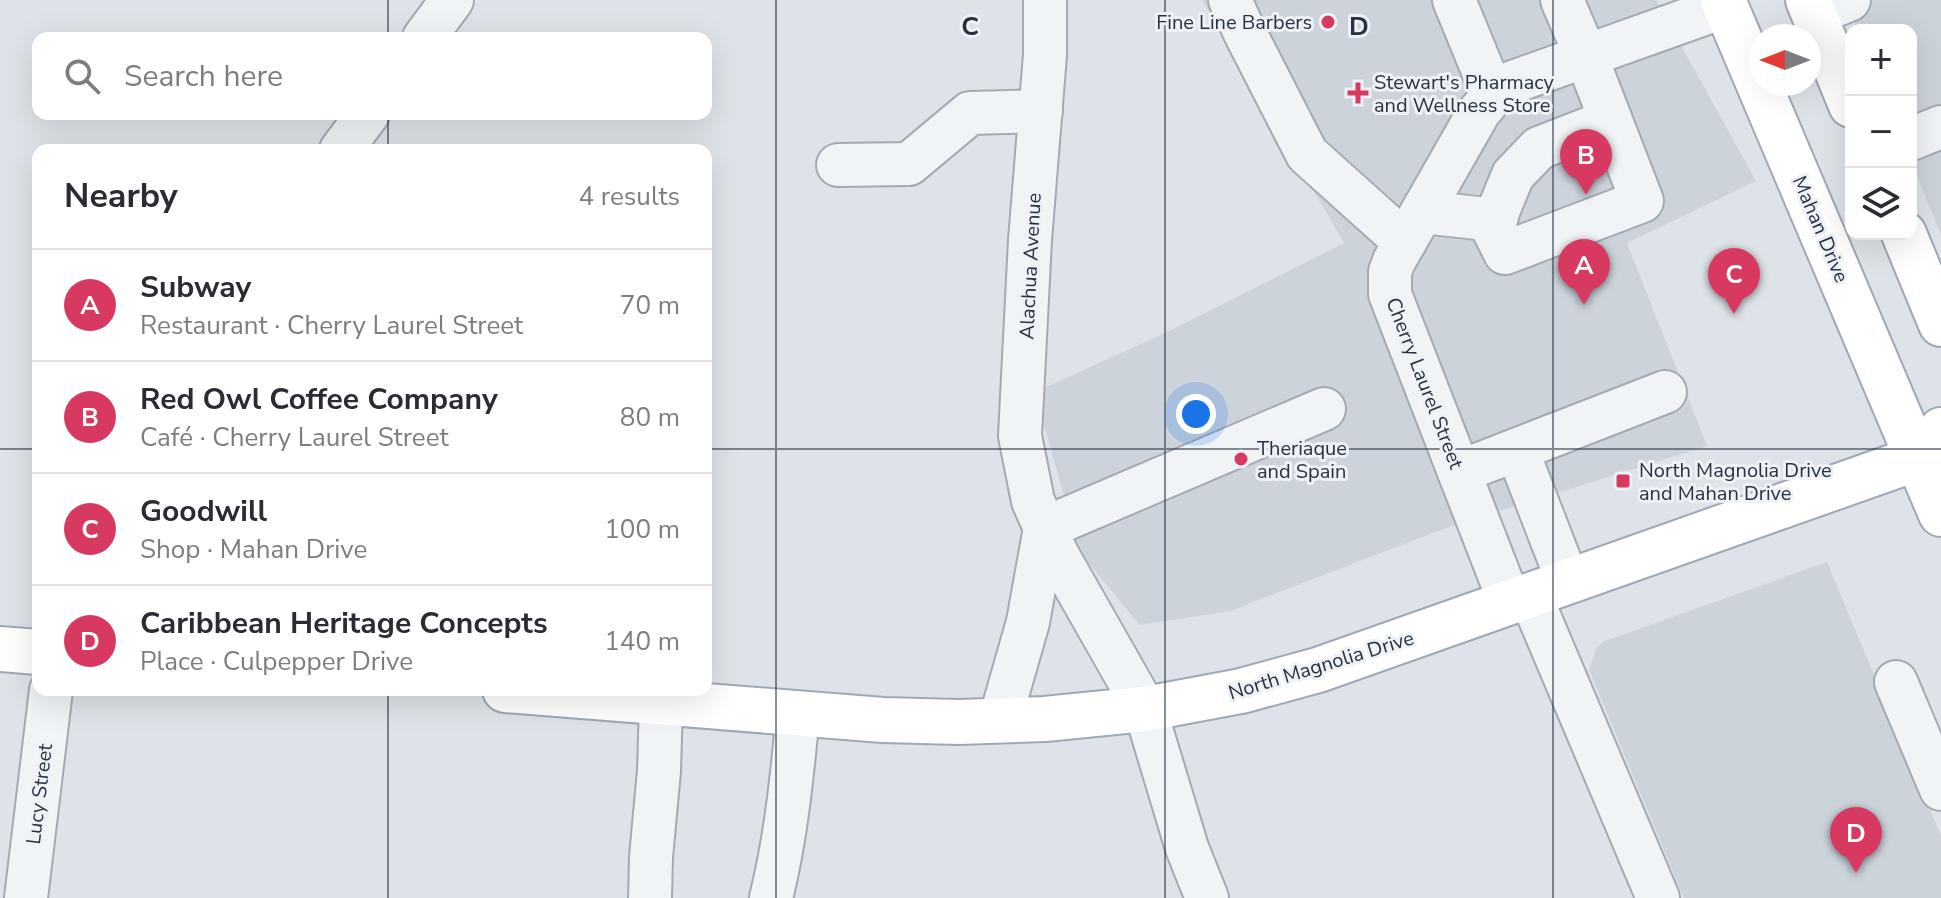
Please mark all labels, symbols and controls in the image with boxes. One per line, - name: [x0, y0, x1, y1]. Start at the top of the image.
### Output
- text: C: [961, 9, 979, 44]
- place label: Fine Line Barbers: [1156, 9, 1312, 36]
- text: D: [1349, 9, 1369, 44]
- marker: Fine Line Barbers: [1319, 13, 1337, 31]
- north arrow: [1749, 24, 1821, 96]
- map controls: [1845, 24, 1917, 240]
- button: +: [1845, 24, 1917, 96]
- search box: [32, 32, 712, 120]
- icon: search: [60, 54, 104, 98]
- text: Search here: [124, 56, 283, 97]
- place label: Stewart's Pharmacy and Wellness Store: [1374, 69, 1555, 119]
- marker: Stewart's Pharmacy and Wellness Store: [1349, 84, 1367, 102]
- button: −: [1845, 96, 1917, 168]
- pin: B: [1560, 129, 1612, 195]
- button: layers: [1845, 168, 1917, 240]
- street label: Mahan Drive: [1786, 172, 1855, 287]
- text: Nearby: [64, 173, 178, 219]
- text: 4 results: [579, 179, 680, 214]
- street label: Alachua Avenue: [1013, 192, 1048, 340]
- pin: A: [1558, 239, 1610, 305]
- pin: C: [1708, 248, 1760, 314]
- text: Subway: [140, 267, 251, 308]
- text: A: [80, 288, 100, 323]
- text: 70 m: [620, 288, 680, 323]
- street label: Cherry Laurel Street: [1379, 293, 1470, 474]
- text: Restaurant · Cherry Laurel Street: [140, 308, 523, 343]
- text: Red Owl Coffee Company: [140, 379, 498, 420]
- your location: [1176, 394, 1216, 434]
- text: B: [81, 400, 99, 435]
- text: 80 m: [620, 400, 680, 435]
- text: Café · Cherry Laurel Street: [140, 420, 449, 455]
- place label: Theriaque and Spain: [1257, 435, 1347, 485]
- marker: Theriaque and Spain: [1232, 450, 1250, 468]
- place label: North Magnolia Drive and Mahan Drive: [1639, 457, 1832, 507]
- marker: North Magnolia Drive and Mahan Drive: [1614, 472, 1632, 490]
- text: Goodwill: [140, 491, 267, 532]
- text: C: [81, 512, 99, 547]
- text: 100 m: [604, 512, 680, 547]
- text: Shop · Mahan Drive: [140, 532, 367, 567]
- text: Caribbean Heritage Concepts: [140, 603, 548, 644]
- text: D: [80, 624, 100, 659]
- text: 140 m: [604, 624, 680, 659]
- street label: North Magnolia Drive: [1225, 624, 1417, 707]
- text: Place · Culpepper Drive: [140, 644, 413, 679]
- street label: Lucy Street: [20, 741, 59, 846]
- pin: D: [1830, 807, 1882, 873]

